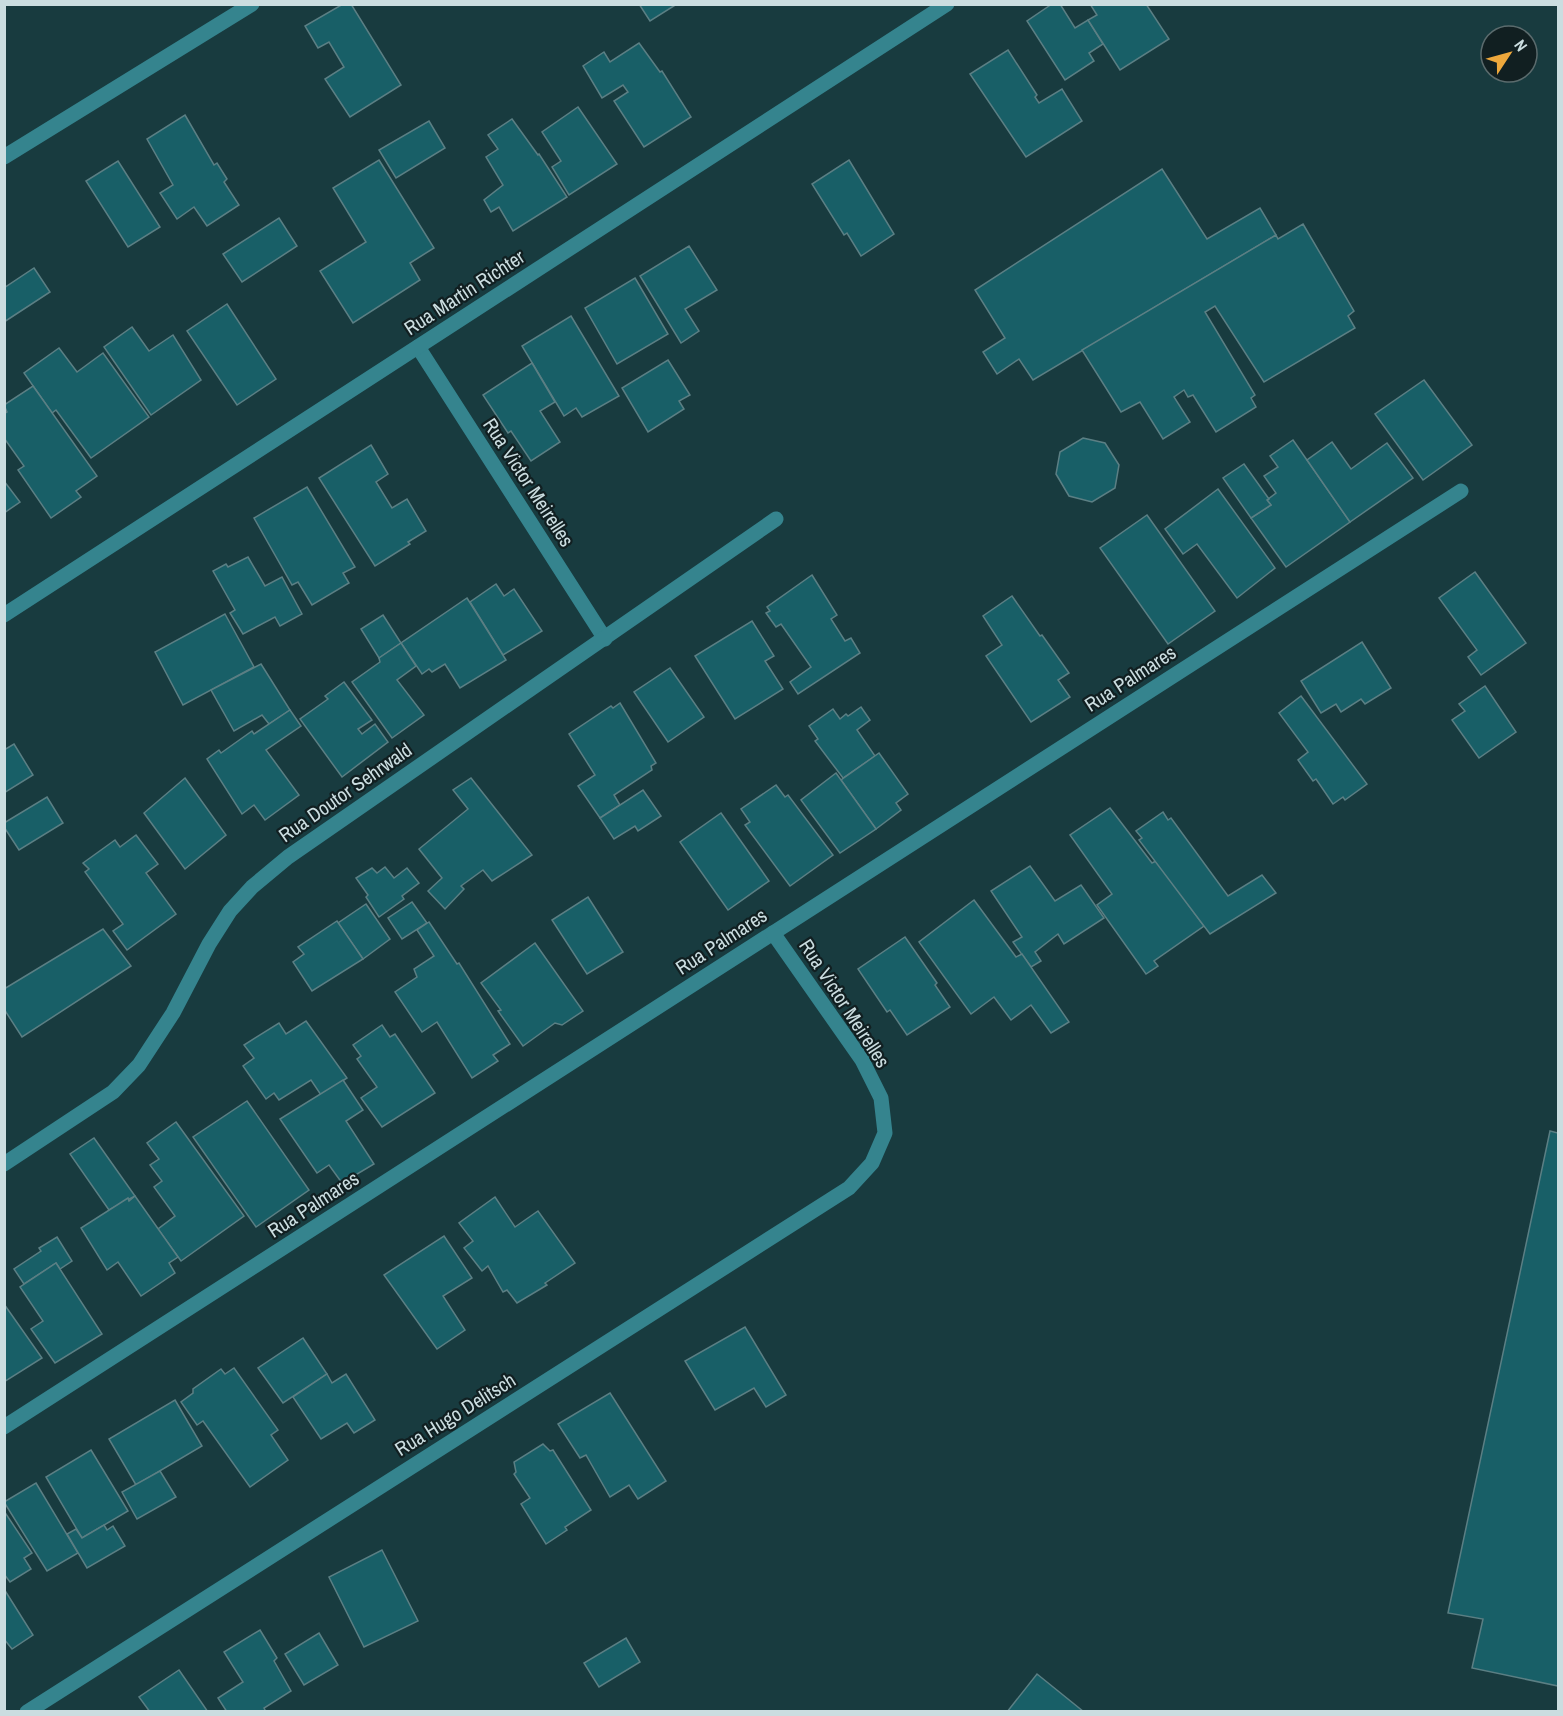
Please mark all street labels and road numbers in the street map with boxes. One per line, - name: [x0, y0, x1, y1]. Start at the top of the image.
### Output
- street label: Rua Martin Richter: [399, 243, 530, 341]
- street label: Rua Victor Meirelles: [477, 412, 581, 552]
- street label: Rua Palmares: [1079, 638, 1181, 718]
- street label: Rua Doutor Sehrwald: [273, 736, 417, 848]
- street label: Rua Palmares: [670, 901, 772, 981]
- street label: Rua Victor Meirelles: [793, 933, 897, 1073]
- street label: Rua Palmares: [262, 1164, 364, 1244]
- street label: Rua Hugo Delitsch: [389, 1366, 521, 1462]

